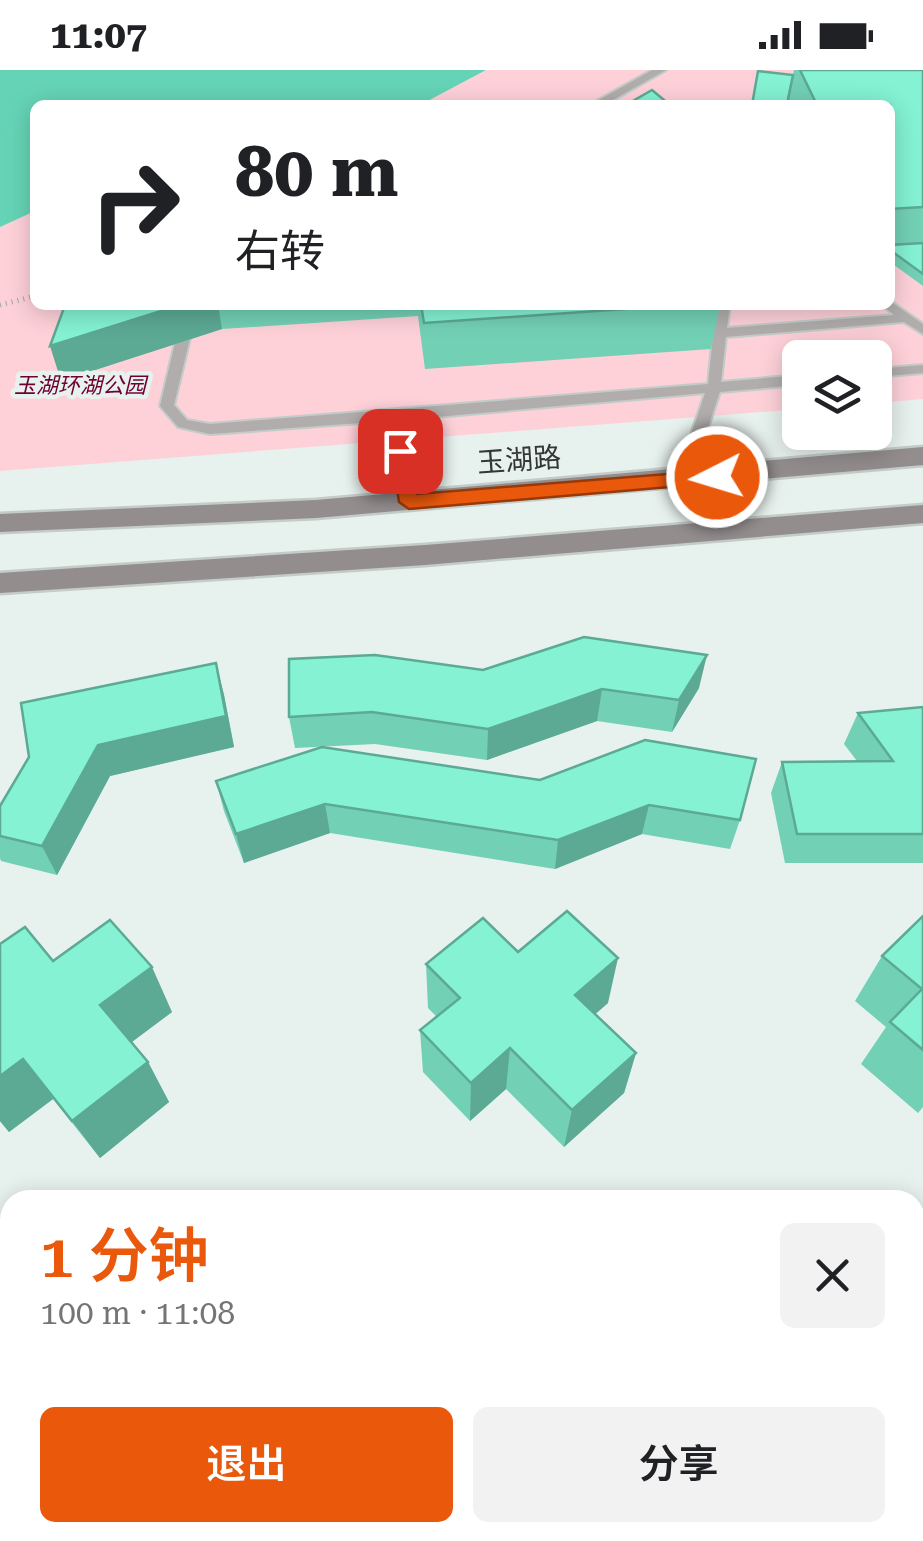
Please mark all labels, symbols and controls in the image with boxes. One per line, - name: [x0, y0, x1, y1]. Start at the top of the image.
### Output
- text: 11:07: [50, 13, 147, 57]
- text: 80 m: [235, 131, 399, 213]
- icon: right: [70, 140, 200, 270]
- text: 右转: [235, 225, 325, 278]
- map controls: [782, 340, 892, 450]
- button: layers: [782, 340, 892, 450]
- park label: 玉湖环湖公园: [14, 373, 149, 398]
- pin: [358, 409, 443, 494]
- icon: arrive: [373, 424, 428, 479]
- position arrow: [665, 425, 769, 529]
- street label: 玉湖路: [476, 441, 562, 479]
- text: 1 分钟: [40, 1221, 209, 1292]
- button: close: [780, 1223, 885, 1328]
- text: 100 m · 11:08: [40, 1294, 235, 1332]
- button: 退出: [40, 1407, 453, 1522]
- button: 分享: [473, 1407, 885, 1522]

